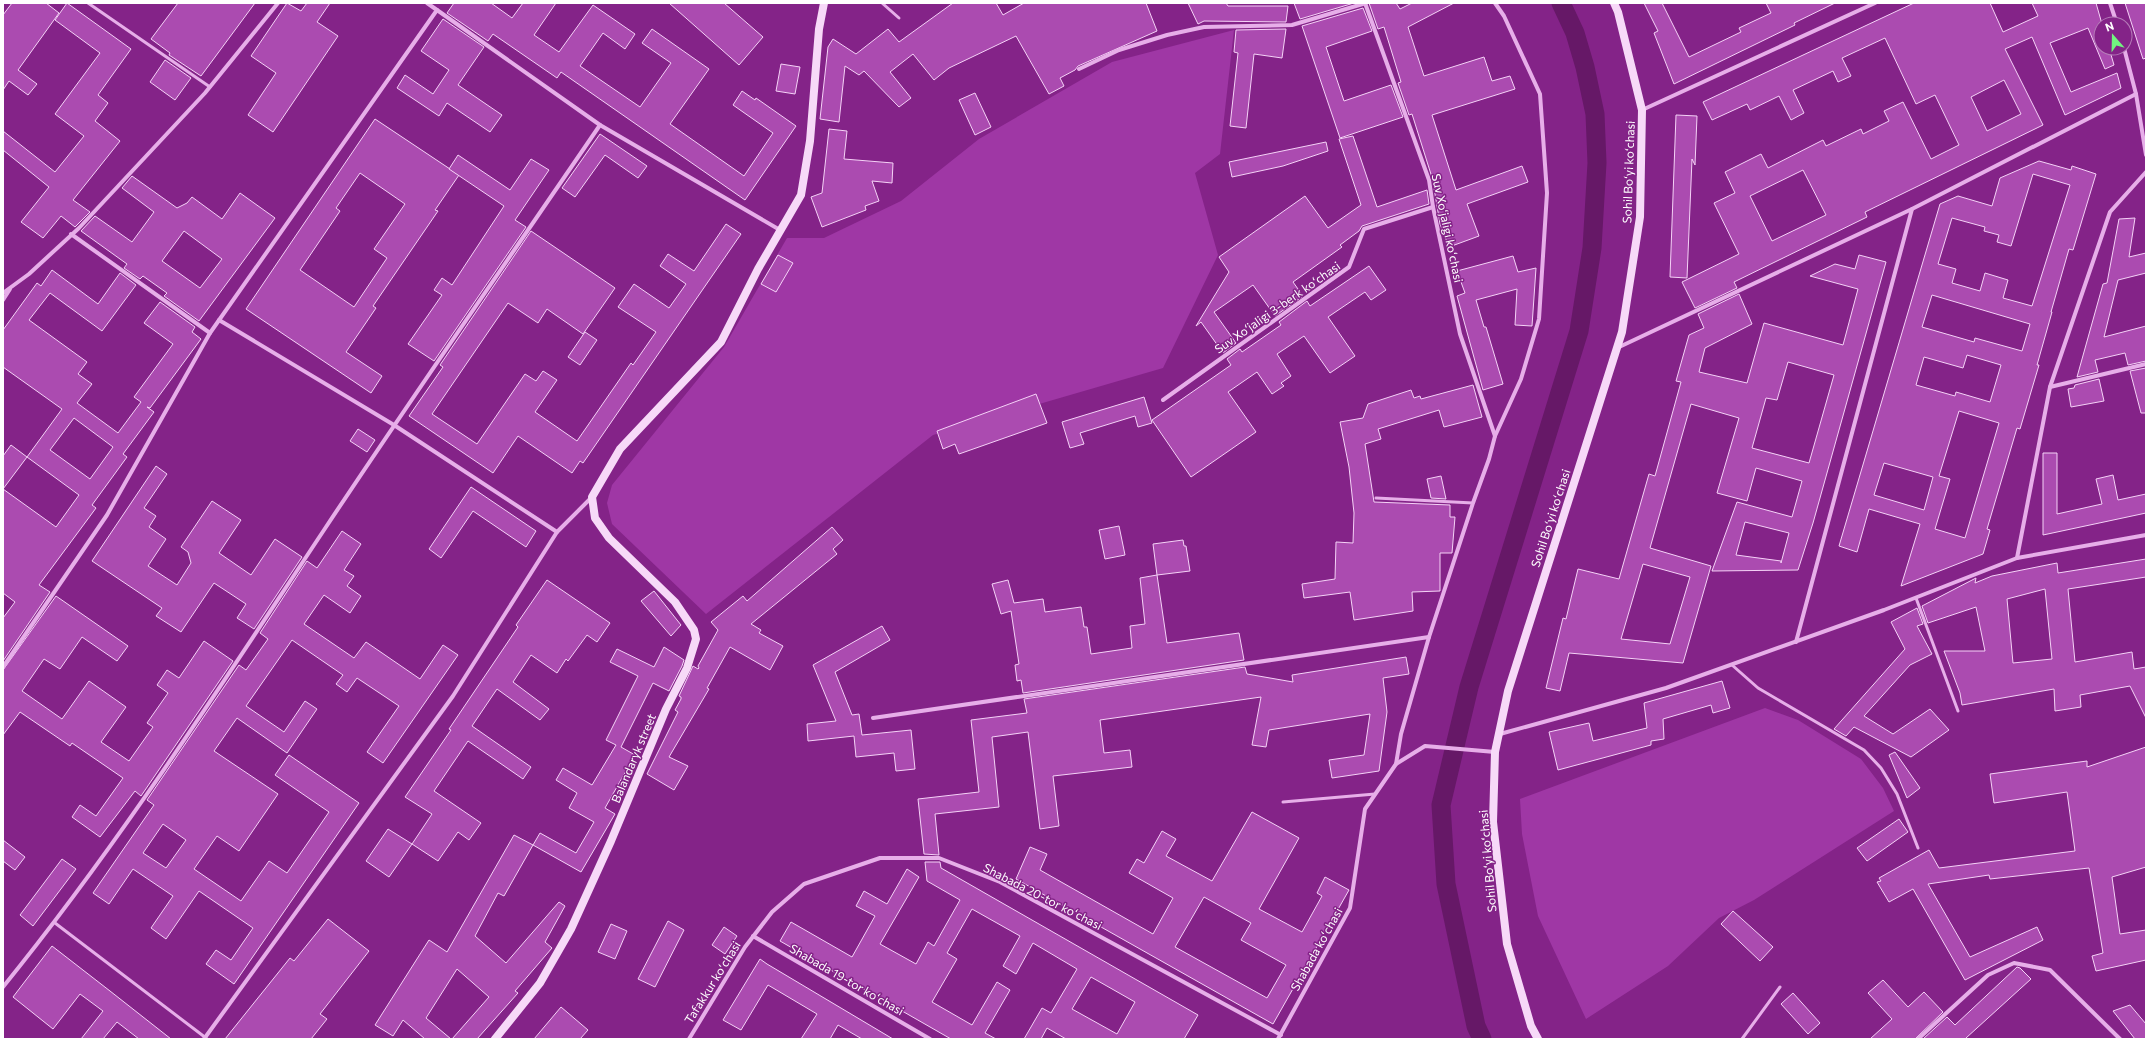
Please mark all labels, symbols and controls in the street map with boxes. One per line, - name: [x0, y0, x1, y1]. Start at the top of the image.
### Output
- north arrow: [2093, 16, 2133, 56]
- text: N: [2103, 19, 2116, 34]
- street label: Sohil Boʻyi koʻchasi: [1619, 120, 1637, 224]
- street label: Suv Xoʻjaligi koʻchasi: [1430, 172, 1466, 284]
- street label: Suv Xoʻjaligi 3-berk koʻchasi: [1212, 258, 1342, 356]
- street label: Sohil Boʻyi koʻchasi: [1527, 467, 1573, 569]
- street label: Balandaryk street: [608, 711, 658, 805]
- street label: Sohil Boʻyi koʻchasi: [1476, 809, 1498, 913]
- street label: Shabada 20-tor koʻchasi: [981, 860, 1105, 932]
- street label: Shabada koʻchasi: [1287, 905, 1345, 993]
- street label: Tafakkur koʻchasi: [681, 938, 743, 1026]
- street label: Shabada 19-tor koʻchasi: [787, 941, 907, 1017]

